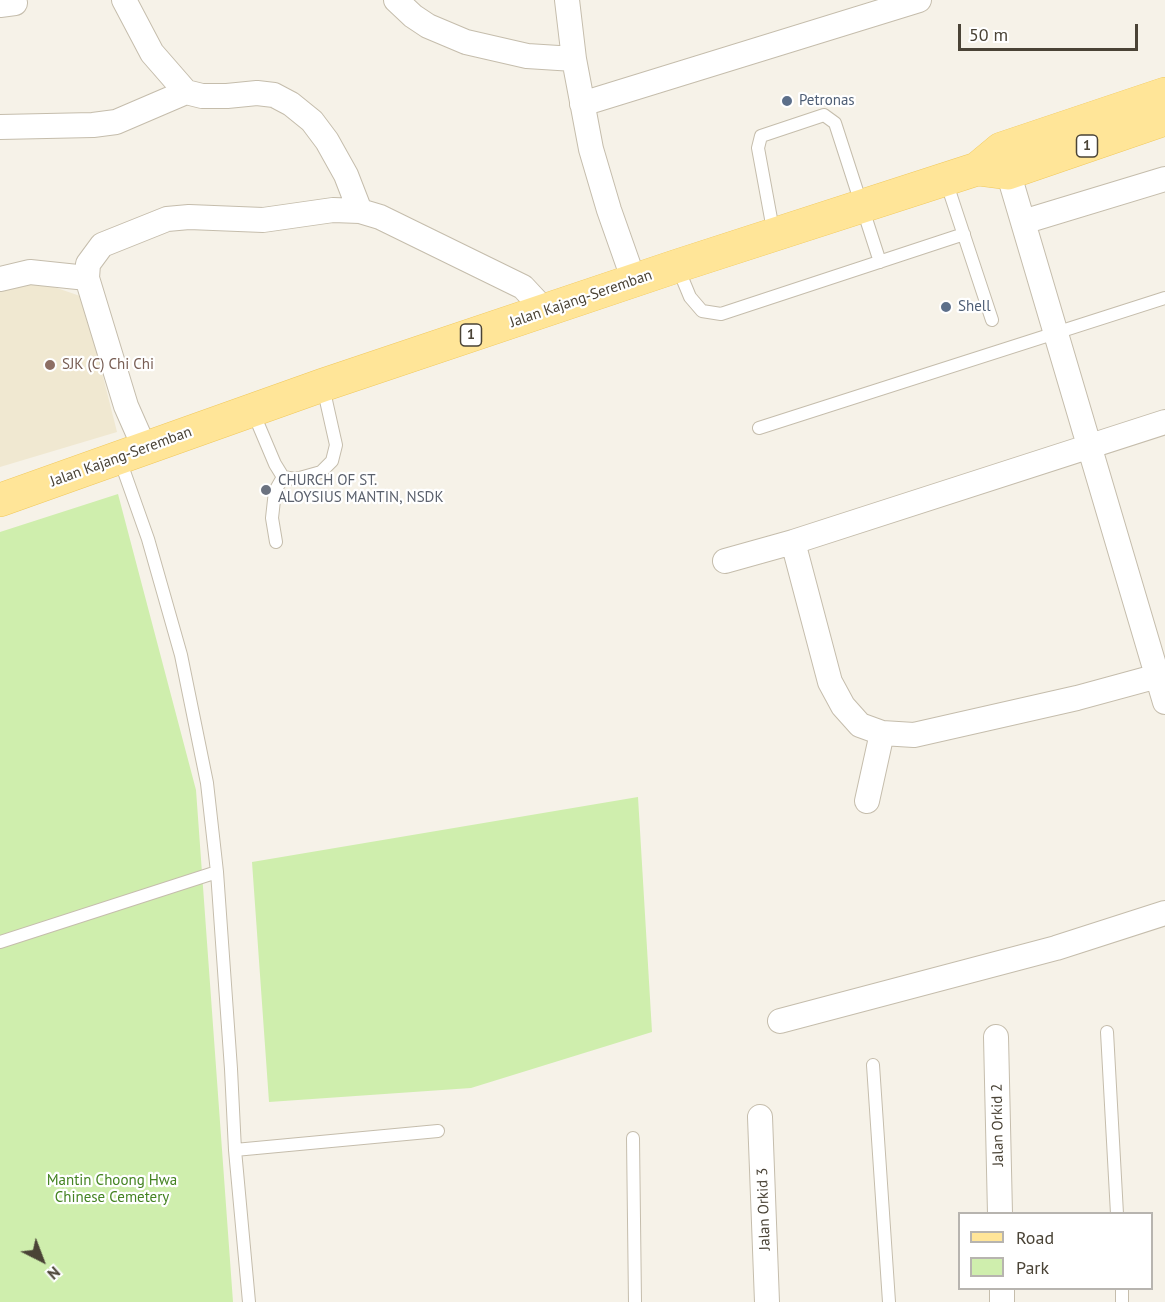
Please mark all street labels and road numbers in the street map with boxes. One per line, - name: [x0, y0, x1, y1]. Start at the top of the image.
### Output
- road number: 1: [1076, 135, 1098, 157]
- street label: Jalan Kajang-Seremban: [507, 266, 655, 332]
- road number: 1: [460, 324, 482, 346]
- street label: Jalan Kajang-Seremban: [48, 423, 194, 491]
- street label: Jalan Orkid 2: [988, 1084, 1008, 1166]
- street label: Jalan Orkid 3: [754, 1167, 774, 1251]

